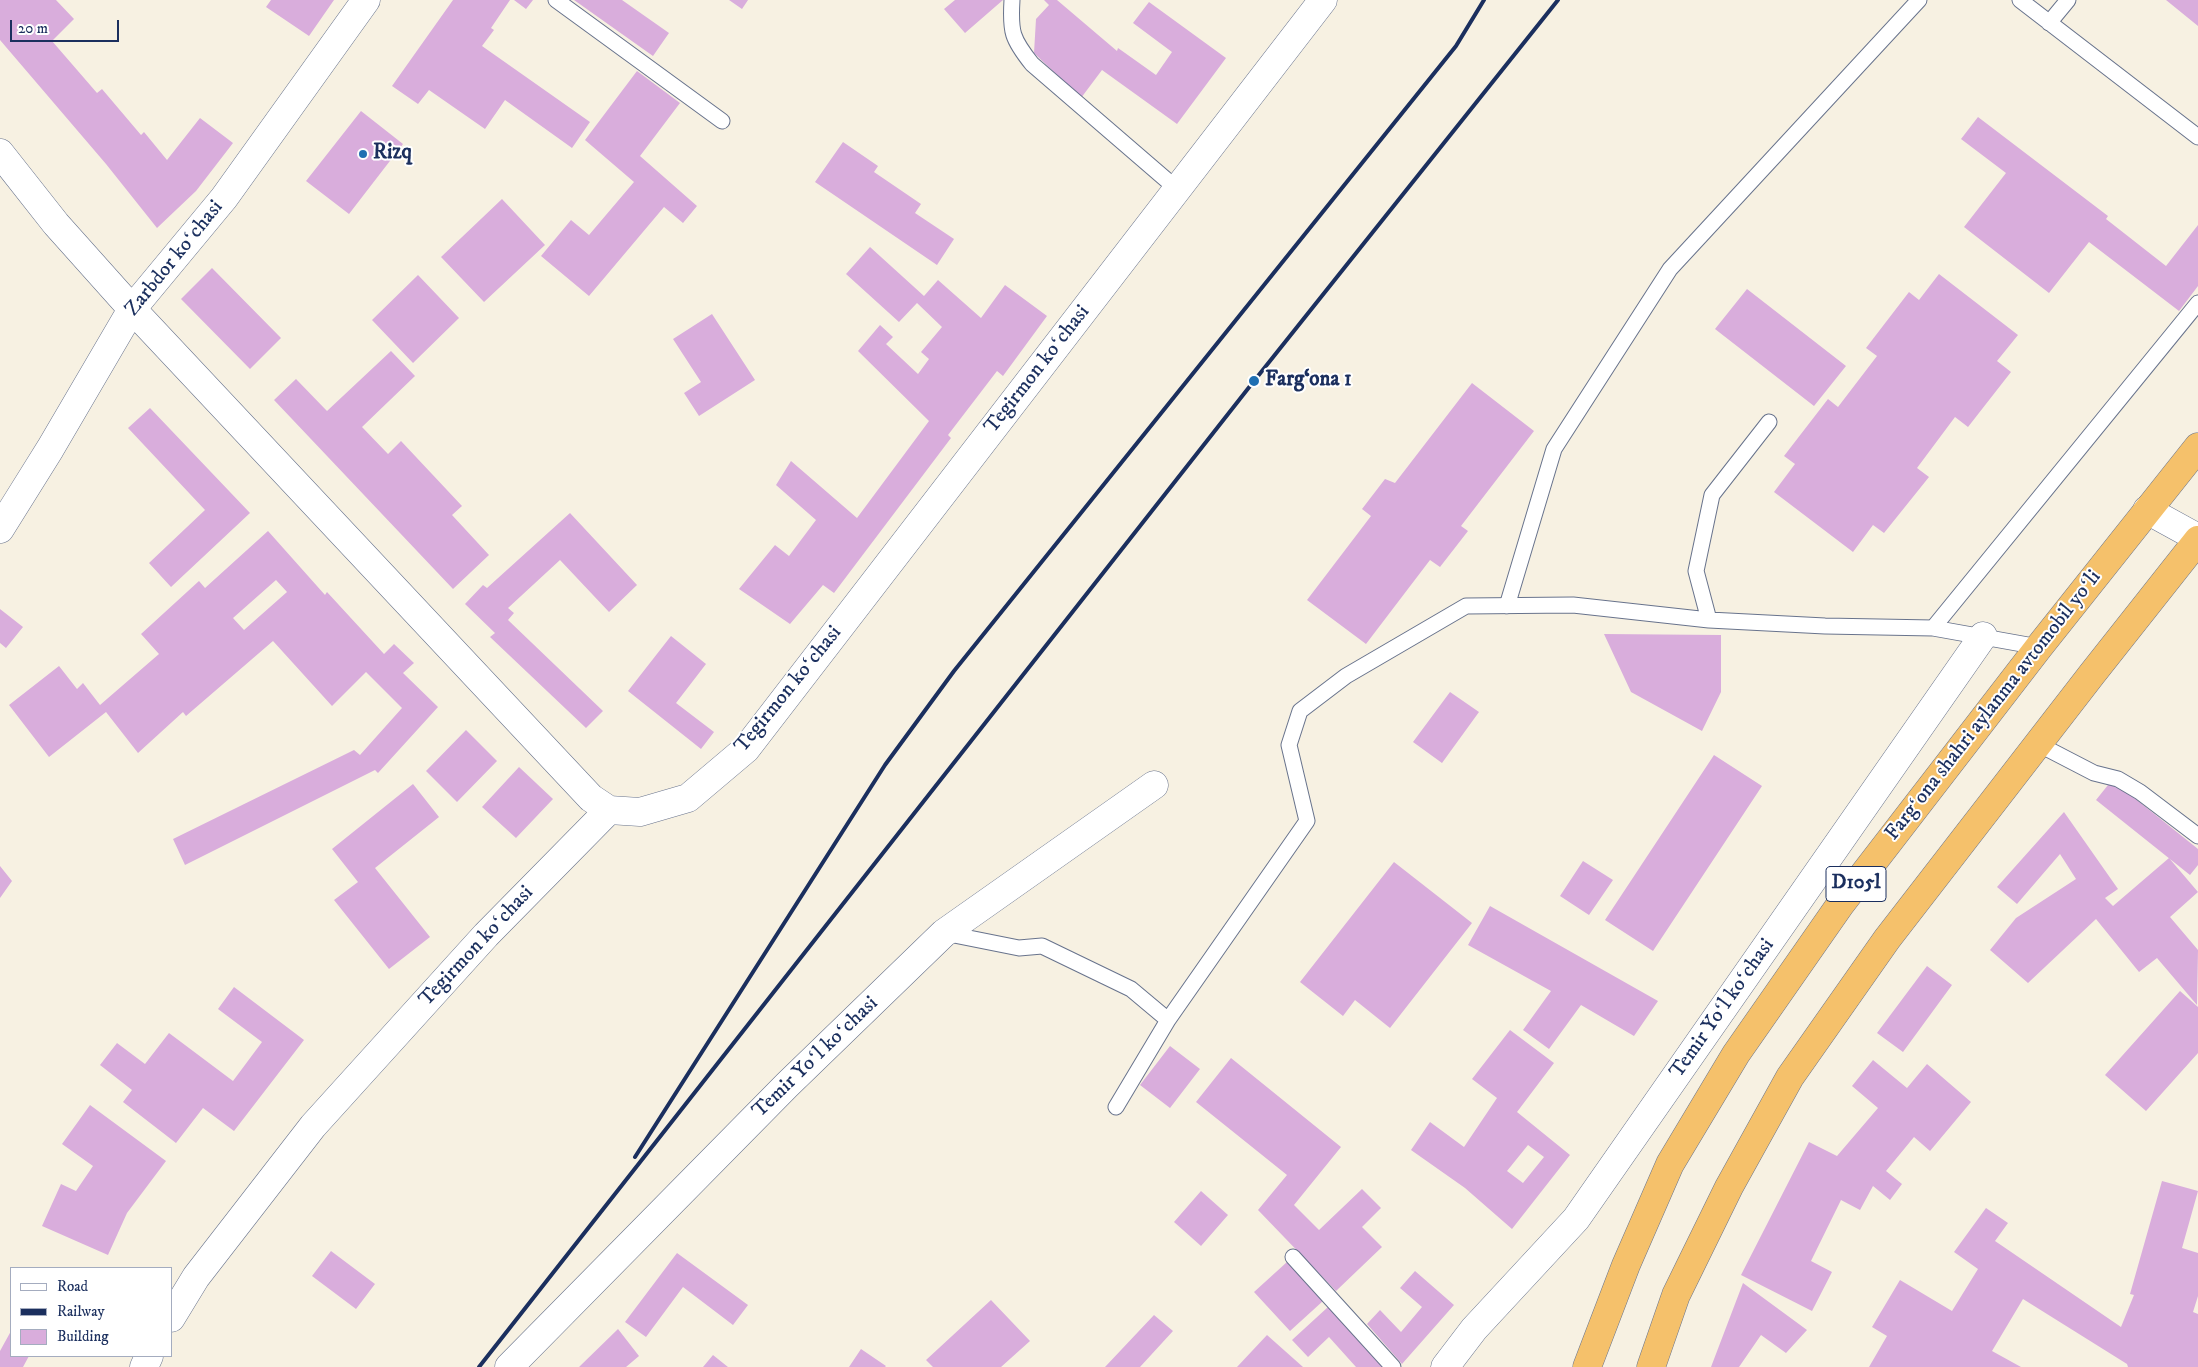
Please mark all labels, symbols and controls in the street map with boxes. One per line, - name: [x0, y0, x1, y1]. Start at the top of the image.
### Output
- scale bar: [12, 10, 121, 42]
- text: 20 m: [18, 19, 48, 38]
- place label: Rizq: [373, 141, 412, 167]
- marker: Rizq: [357, 148, 369, 160]
- street label: Zarbdor koʻchasi: [121, 196, 229, 322]
- street label: Tegirmon koʻchasi: [980, 301, 1096, 439]
- place label: Farg‘ona 1: [1265, 368, 1352, 394]
- marker: Farg‘ona 1: [1247, 374, 1261, 388]
- street label: Fargʻona shahri aylanma avtomobil yoʻli: [1881, 566, 2107, 846]
- street label: Tegirmon koʻchasi: [730, 621, 848, 759]
- road number: D105l: [1826, 866, 1886, 902]
- street label: Tegirmon koʻchasi: [415, 881, 539, 1013]
- street label: Temir Yoʻl koʻchasi: [1665, 934, 1781, 1084]
- street label: Temir Yoʻl koʻchasi: [748, 992, 884, 1124]
- legend: [10, 1267, 172, 1357]
- text: Road: [57, 1277, 88, 1296]
- text: Railway: [57, 1302, 105, 1321]
- text: Building: [57, 1327, 109, 1346]

